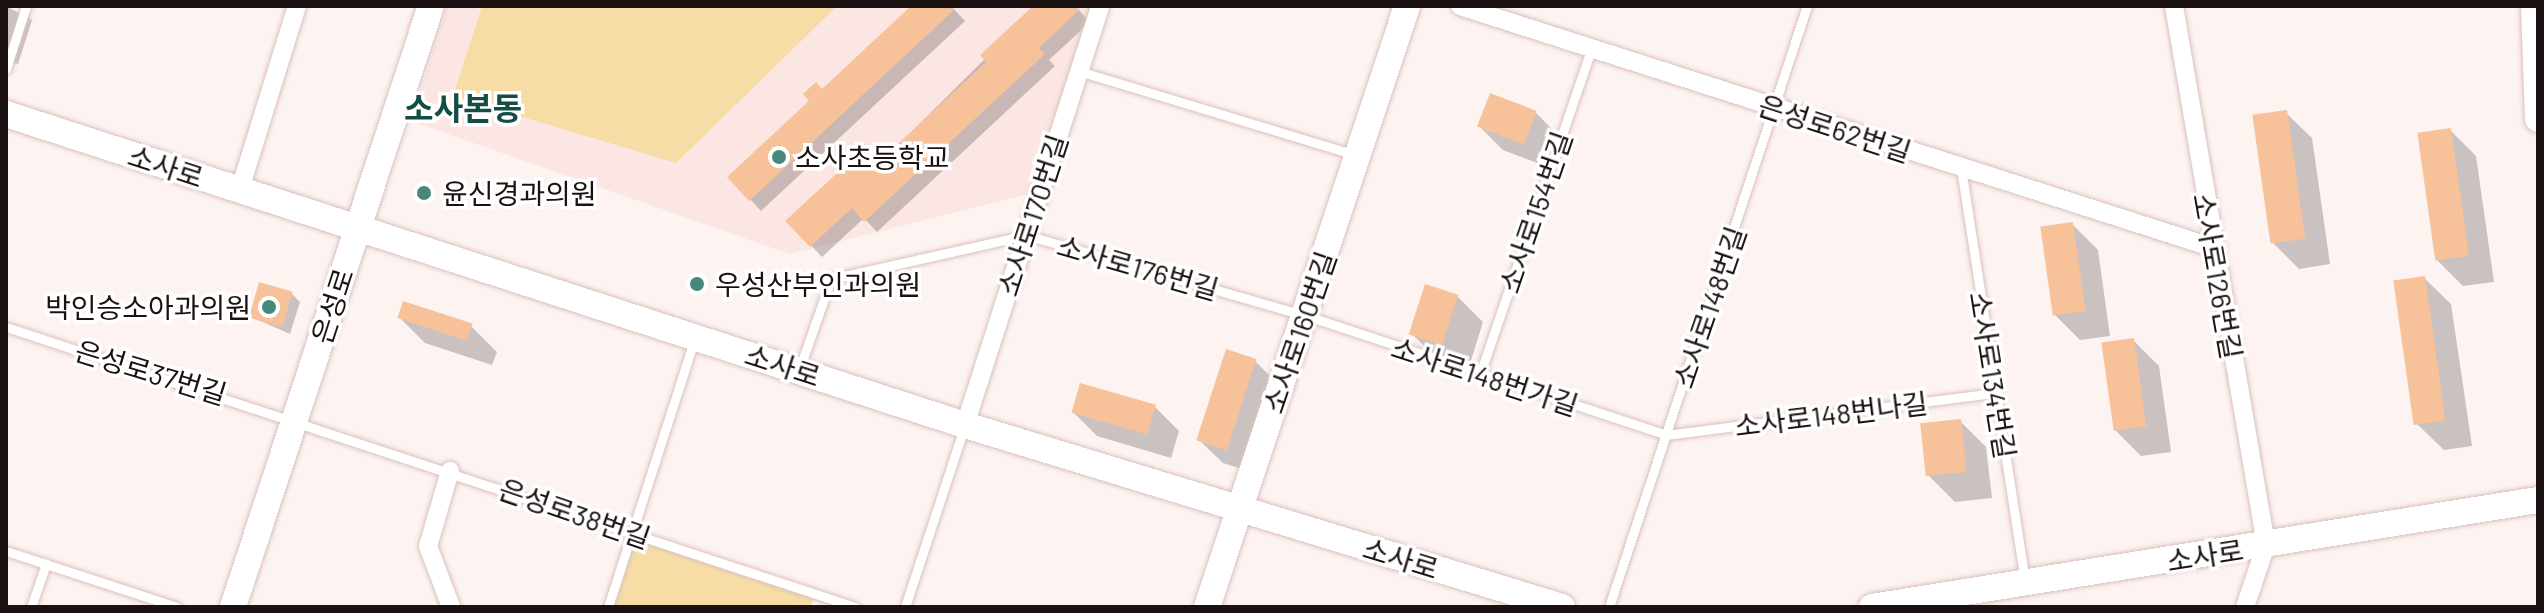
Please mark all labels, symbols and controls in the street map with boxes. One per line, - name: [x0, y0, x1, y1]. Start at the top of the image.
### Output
- district label: 소사본동: [404, 88, 522, 126]
- street label: 은성로62번길: [1755, 88, 1915, 168]
- street label: 소사로154번길: [1492, 127, 1578, 297]
- street label: 소사로170번길: [990, 130, 1074, 300]
- street label: 소사로: [124, 138, 208, 194]
- place label: 소사초등학교: [795, 140, 950, 174]
- marker: 소사초등학교: [770, 148, 788, 166]
- place label: 윤신경과의원: [442, 176, 597, 210]
- marker: 윤신경과의원: [413, 182, 435, 204]
- street label: 소사로126번길: [2187, 190, 2249, 362]
- street label: 소사로148번길: [1666, 222, 1752, 392]
- street label: 소사로176번길: [1053, 228, 1223, 306]
- street label: 소사로160번길: [1256, 247, 1342, 417]
- street label: 은성로: [304, 264, 360, 348]
- place label: 우성산부인과의원: [715, 267, 921, 301]
- marker: 우성산부인과의원: [686, 273, 708, 295]
- street label: 소사로134번길: [1963, 289, 2023, 461]
- place label: 박인승소아과의원: [45, 290, 251, 324]
- marker: 박인승소아과의원: [258, 296, 280, 318]
- street label: 소사로148번가길: [1387, 330, 1583, 422]
- street label: 은성로37번길: [71, 333, 231, 411]
- street label: 소사로: [741, 337, 825, 393]
- street label: 소사로148번나길: [1732, 385, 1930, 443]
- street label: 은성로38번길: [495, 471, 655, 555]
- street label: 소사로: [1359, 531, 1443, 585]
- street label: 소사로: [2164, 532, 2246, 578]

